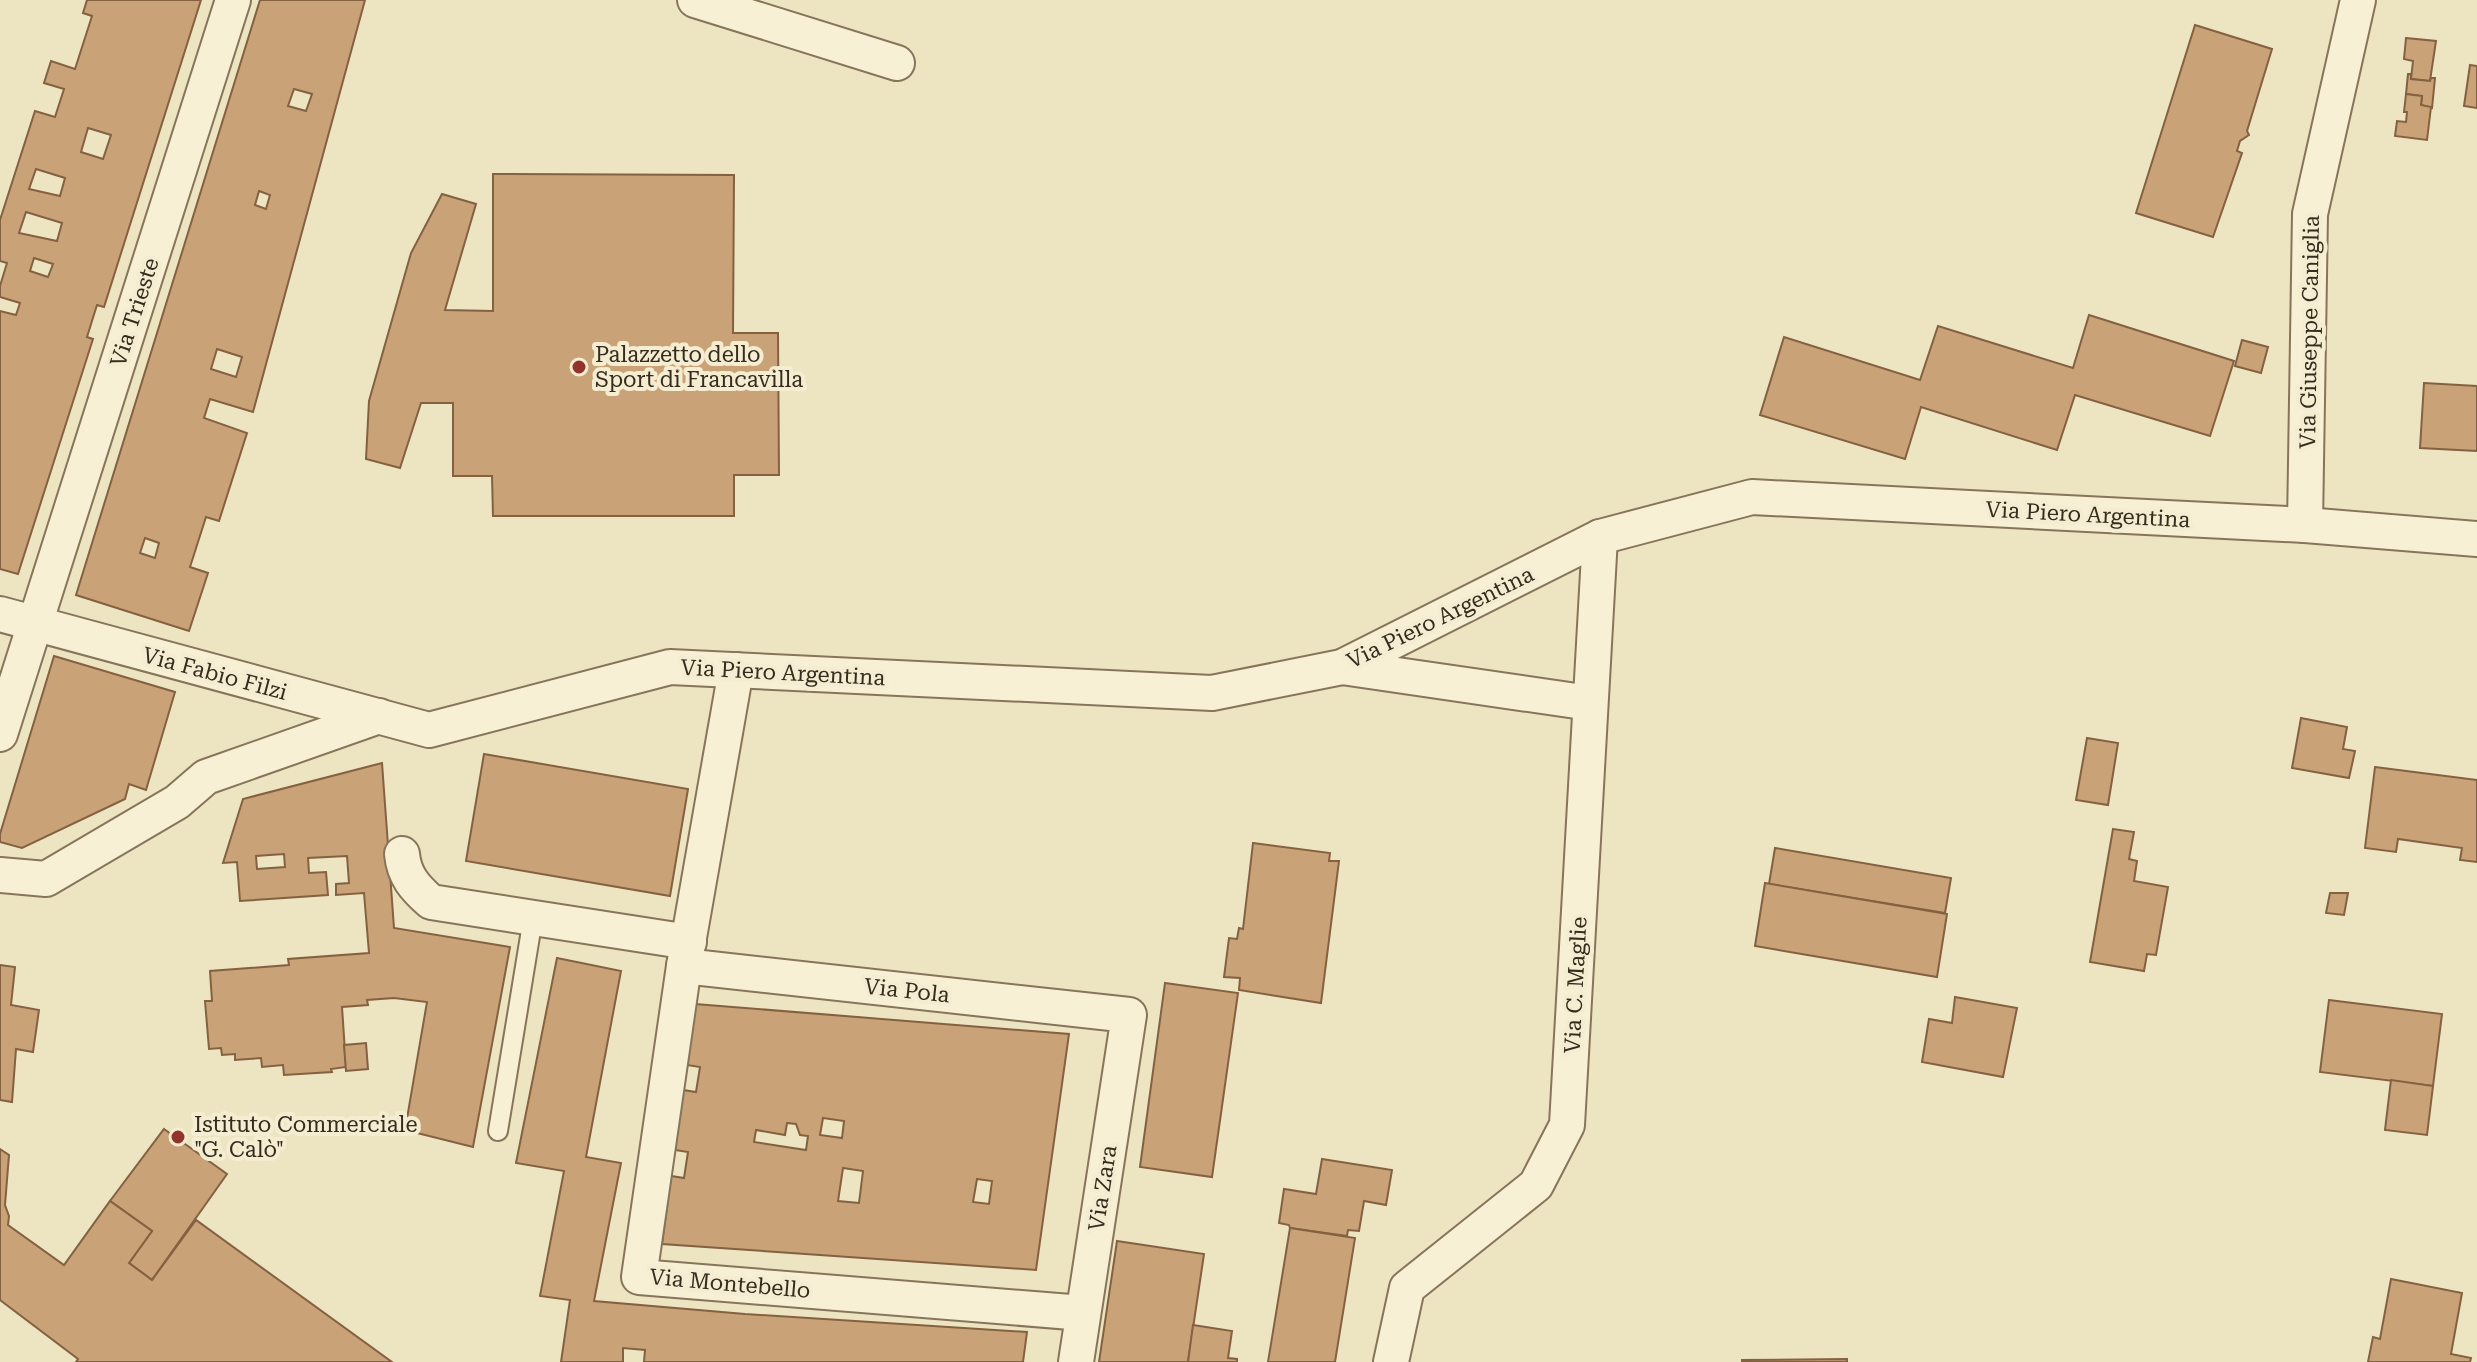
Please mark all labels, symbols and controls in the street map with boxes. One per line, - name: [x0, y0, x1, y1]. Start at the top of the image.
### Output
- street label: Via Giuseppe Caniglia: [2295, 215, 2324, 449]
- street label: Via Trieste: [105, 255, 164, 370]
- place label: Palazzetto dello Sport di Francavilla: [595, 342, 803, 392]
- marker: Palazzetto dello Sport di Francavilla: [570, 358, 588, 376]
- street label: Via Piero Argentina: [1985, 497, 2191, 532]
- street label: Via Piero Argentina: [1343, 561, 1538, 674]
- street label: Via Fabio Filzi: [140, 642, 290, 705]
- street label: Via Piero Argentina: [680, 655, 886, 690]
- street label: Via C. Maglie: [1559, 916, 1592, 1054]
- street label: Via Pola: [863, 974, 951, 1007]
- place label: Istituto Commerciale "G. Calò": [194, 1112, 417, 1162]
- marker: Istituto Commerciale "G. Calò": [169, 1128, 187, 1146]
- street label: Via Zara: [1083, 1143, 1122, 1233]
- street label: Via Montebello: [649, 1264, 811, 1303]

